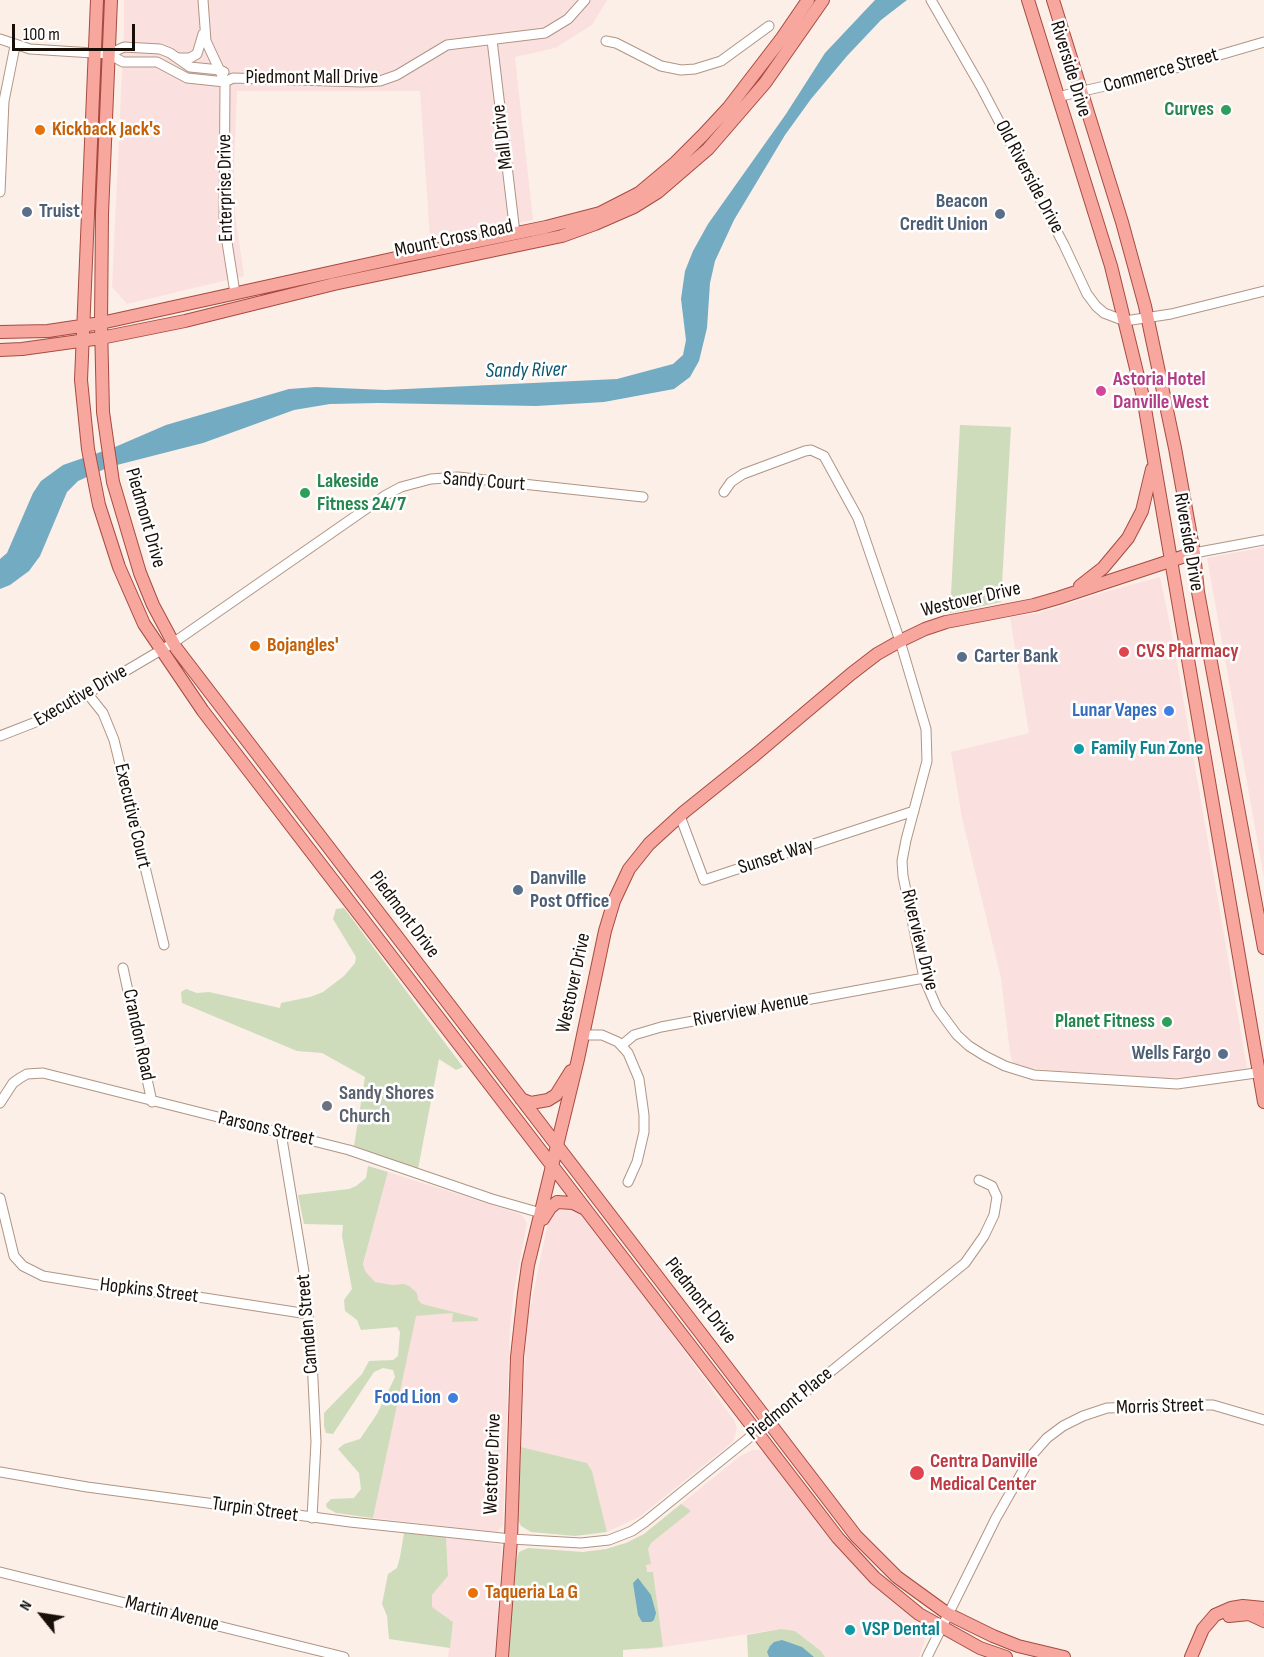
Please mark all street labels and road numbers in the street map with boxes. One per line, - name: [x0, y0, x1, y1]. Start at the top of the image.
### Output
- street label: Riverside Drive: [1044, 18, 1096, 120]
- street label: Commerce Street: [1101, 43, 1221, 99]
- street label: Piedmont Mall Drive: [246, 66, 378, 90]
- street label: Mall Drive: [487, 103, 519, 171]
- street label: Old Riverside Drive: [989, 116, 1069, 238]
- street label: Enterprise Drive: [213, 134, 239, 242]
- street label: Mount Cross Road: [393, 215, 515, 263]
- street label: Piedmont Drive: [119, 465, 171, 571]
- street label: Sandy Court: [442, 467, 526, 497]
- street label: Riverside Drive: [1168, 491, 1208, 593]
- street label: Westover Drive: [919, 577, 1023, 623]
- street label: Executive Drive: [30, 660, 132, 732]
- street label: Executive Court: [108, 761, 156, 871]
- street label: Sunset Way: [735, 834, 817, 880]
- street label: Piedmont Drive: [364, 867, 444, 963]
- street label: Riverview Drive: [895, 887, 943, 993]
- street label: Westover Drive: [552, 931, 596, 1035]
- street label: Crandon Road: [117, 987, 159, 1083]
- street label: Riverview Avenue: [691, 987, 811, 1033]
- street label: Parsons Street: [216, 1106, 316, 1152]
- street label: Piedmont Drive: [659, 1253, 741, 1349]
- street label: Hopkins Street: [98, 1273, 200, 1309]
- street label: Camden Street: [292, 1273, 324, 1375]
- street label: Piedmont Place: [742, 1362, 838, 1446]
- street label: Morris Street: [1116, 1393, 1204, 1421]
- street label: Westover Drive: [479, 1413, 507, 1515]
- street label: Turpin Street: [210, 1492, 300, 1528]
- street label: Martin Avenue: [123, 1591, 221, 1637]

